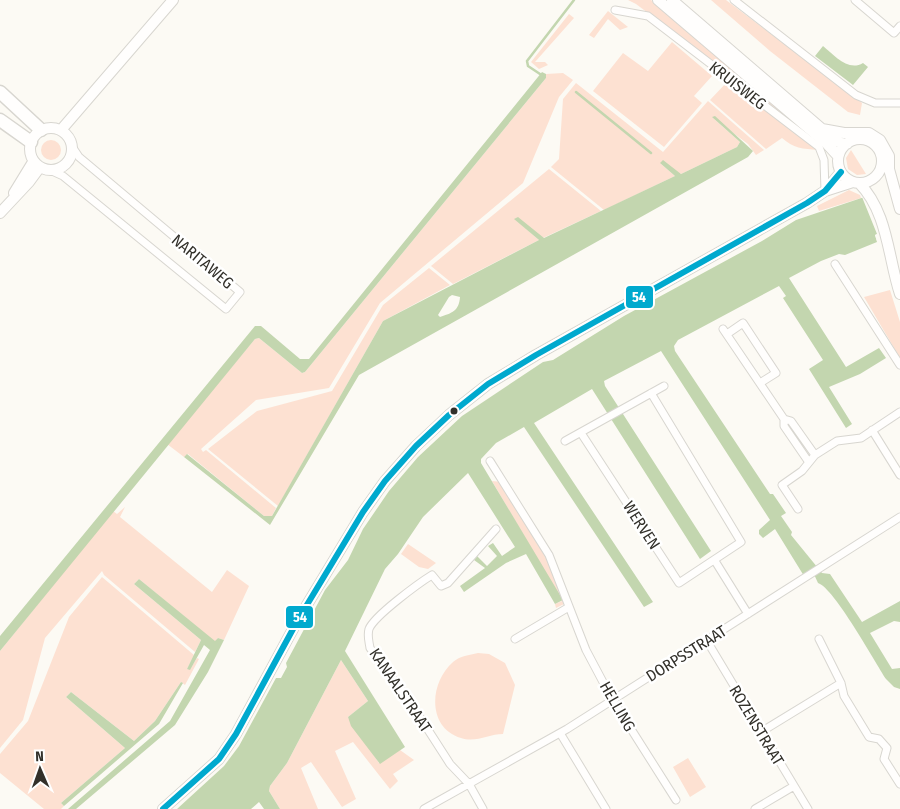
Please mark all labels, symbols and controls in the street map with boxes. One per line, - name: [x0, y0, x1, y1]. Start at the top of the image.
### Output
- street label: KRUISWEG: [705, 57, 770, 113]
- street label: NARITAWEG: [168, 230, 237, 293]
- line badge: 54: [625, 285, 654, 309]
- text: 54: [632, 289, 646, 306]
- unlabelled marker: [449, 406, 459, 416]
- street label: WERVEN: [619, 498, 664, 553]
- line badge: 54: [285, 605, 314, 629]
- text: 54: [293, 609, 307, 626]
- street label: DORPSSTRAAT: [643, 621, 730, 686]
- street label: KANAALSTRAAT: [365, 645, 436, 736]
- street label: HELLING: [596, 678, 639, 735]
- street label: ROZENSTRAAT: [725, 682, 788, 769]
- north arrow: [15, 744, 65, 794]
- text: N: [35, 748, 44, 765]

